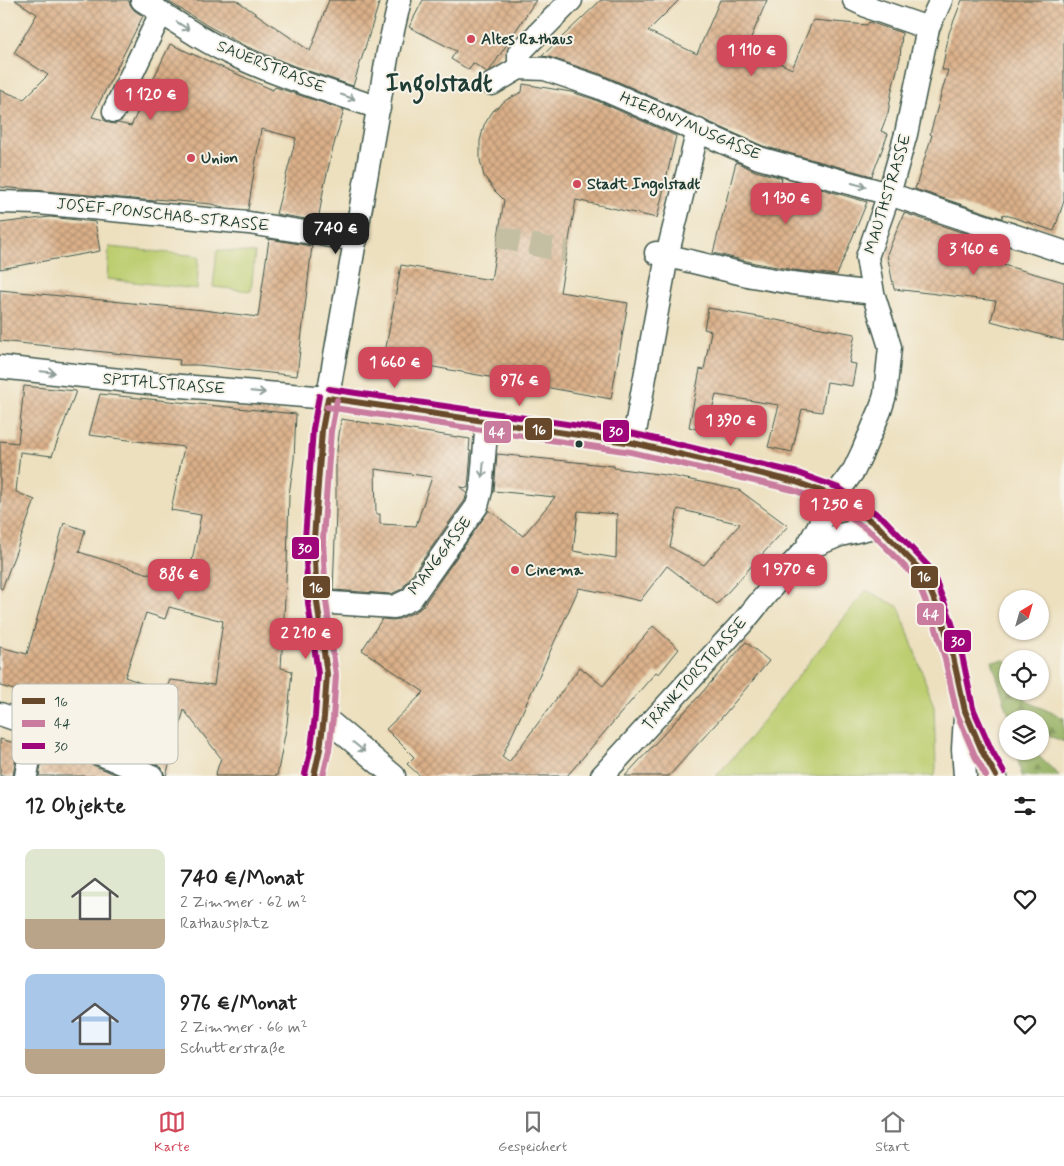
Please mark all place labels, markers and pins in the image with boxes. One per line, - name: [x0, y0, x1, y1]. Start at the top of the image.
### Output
- place label: Altes Rathaus: [481, 29, 574, 50]
- marker: Altes Rathaus: [465, 33, 477, 45]
- pin: 1 110 €: [706, 34, 798, 77]
- pin: 1 120 €: [105, 78, 197, 121]
- place label: Union: [201, 148, 238, 169]
- marker: Union: [185, 152, 197, 164]
- place label: Stadt Ingolstadt: [587, 174, 700, 197]
- marker: Stadt Ingolstadt: [571, 178, 583, 190]
- pin: 1 130 €: [740, 182, 832, 225]
- pin: 740 €: [301, 212, 371, 255]
- pin: 3 160 €: [928, 234, 1020, 276]
- pin: 1 660 €: [349, 346, 441, 389]
- pin: 976 €: [485, 364, 555, 407]
- pin: 1 390 €: [685, 404, 777, 447]
- unlabelled marker: [574, 439, 584, 449]
- pin: 1 250 €: [791, 488, 883, 531]
- pin: 1 970 €: [743, 554, 835, 596]
- pin: 886 €: [144, 558, 214, 601]
- place label: Cinema: [525, 560, 584, 581]
- marker: Cinema: [509, 564, 521, 576]
- pin: 2 210 €: [260, 618, 352, 660]

